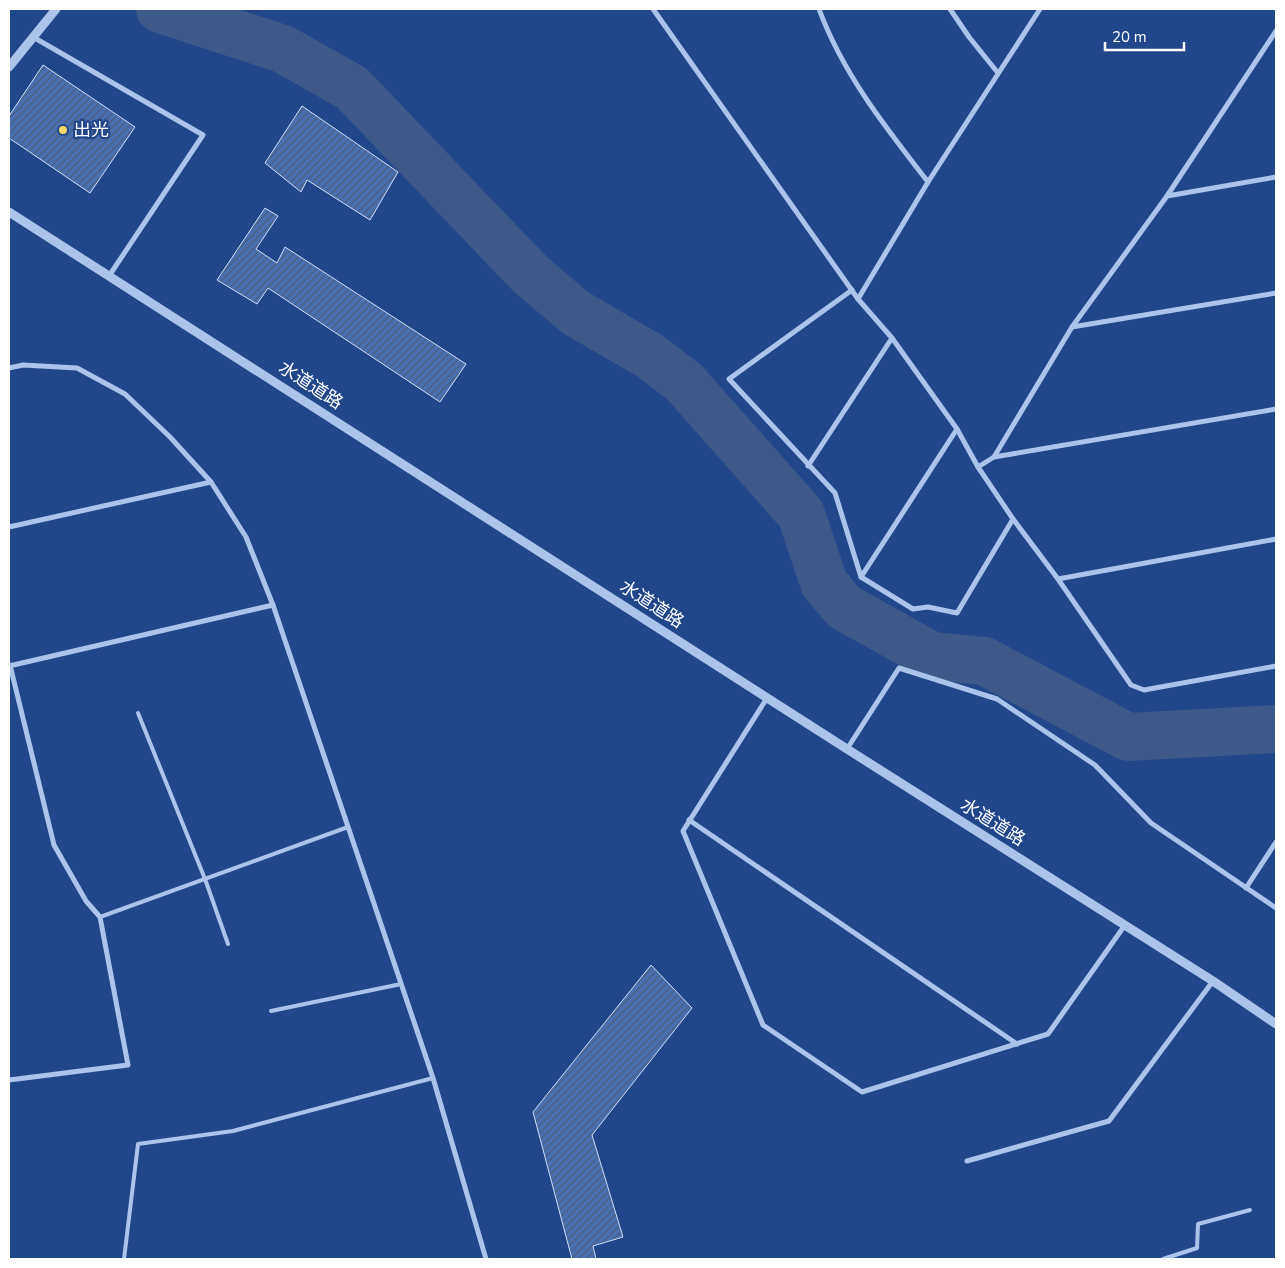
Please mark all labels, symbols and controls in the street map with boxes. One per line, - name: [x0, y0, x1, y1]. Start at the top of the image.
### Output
- scale bar: [1105, 20, 1184, 52]
- text: 20 m: [1112, 27, 1147, 47]
- place label: 出光: [73, 118, 109, 142]
- marker: 出光: [57, 124, 69, 136]
- street label: 水道道路: [274, 355, 348, 415]
- street label: 水道道路: [615, 574, 689, 634]
- street label: 水道道路: [956, 793, 1030, 851]

